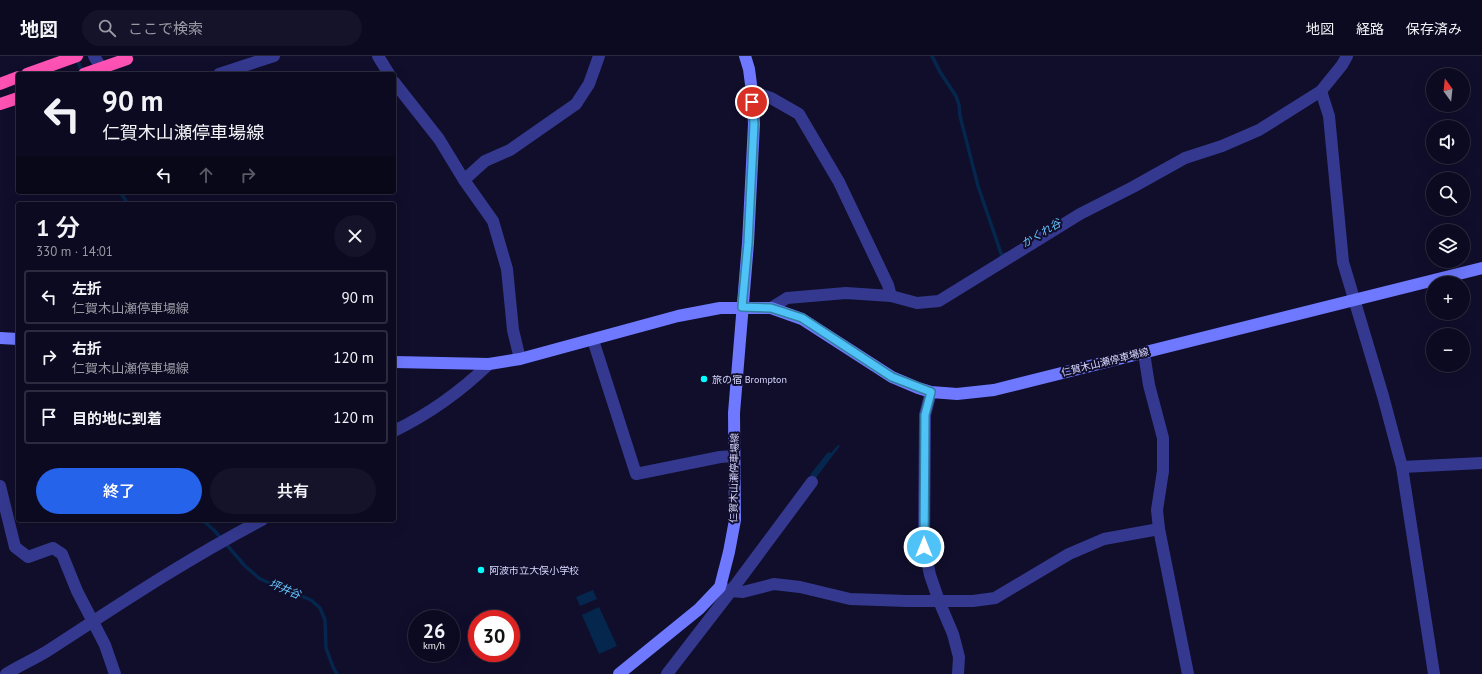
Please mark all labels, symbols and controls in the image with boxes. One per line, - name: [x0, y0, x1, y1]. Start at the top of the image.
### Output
- search box: [82, 10, 362, 46]
- text: 地図: [20, 17, 58, 41]
- icon: search: [96, 17, 118, 39]
- text: ここで検索: [128, 19, 203, 38]
- text: 地図: [1306, 20, 1334, 38]
- text: 経路: [1356, 20, 1384, 38]
- text: 保存済み: [1406, 20, 1462, 38]
- north arrow: [1426, 68, 1470, 112]
- map controls: [1426, 68, 1470, 372]
- text: 90 m: [102, 82, 163, 119]
- pin: [735, 85, 769, 119]
- icon: left: [36, 88, 88, 140]
- icon: arrive: [741, 91, 763, 113]
- button: sound: [1426, 120, 1470, 164]
- text: 仁賀木山瀬停車場線: [102, 121, 264, 144]
- icon: left: [153, 164, 175, 186]
- icon: ahead: [195, 164, 217, 186]
- icon: right: [237, 164, 259, 186]
- button: search: [1426, 172, 1470, 216]
- text: 1 分: [36, 212, 80, 243]
- button: close: [334, 215, 376, 257]
- water label: かくれ谷: [1019, 215, 1064, 250]
- button: layers: [1426, 224, 1470, 268]
- text: 330 m · 14:01: [36, 243, 113, 260]
- button: +: [1426, 276, 1470, 320]
- text: 左折: [72, 279, 102, 298]
- icon: left: [38, 286, 60, 308]
- text: 90 m: [341, 288, 374, 307]
- text: 仁賀木山瀬停車場線: [72, 300, 189, 317]
- button: −: [1426, 328, 1470, 372]
- text: 右折: [72, 339, 102, 358]
- street label: 仁賀木山瀬停車場線: [1060, 345, 1150, 379]
- icon: right: [38, 346, 60, 368]
- text: 120 m: [333, 348, 374, 367]
- text: 仁賀木山瀬停車場線: [72, 360, 189, 377]
- place label: 旅の宿 Brompton: [712, 373, 787, 386]
- marker: 旅の宿 Brompton: [699, 374, 709, 384]
- icon: arrive: [38, 406, 60, 428]
- text: 120 m: [333, 408, 374, 427]
- text: 目的地に到着: [72, 409, 162, 428]
- street label: 仁賀木山瀬停車場線: [727, 433, 741, 523]
- button: 終了: [36, 468, 202, 514]
- button: 共有: [210, 468, 376, 514]
- position arrow: [903, 526, 945, 568]
- place label: 阿波市立大俣小学校: [489, 564, 579, 577]
- marker: 阿波市立大俣小学校: [476, 565, 486, 575]
- water label: 坪井谷: [267, 576, 304, 602]
- speed limit sign: 30: [468, 610, 520, 662]
- text: 26: [423, 618, 445, 644]
- text: km/h: [423, 639, 445, 652]

